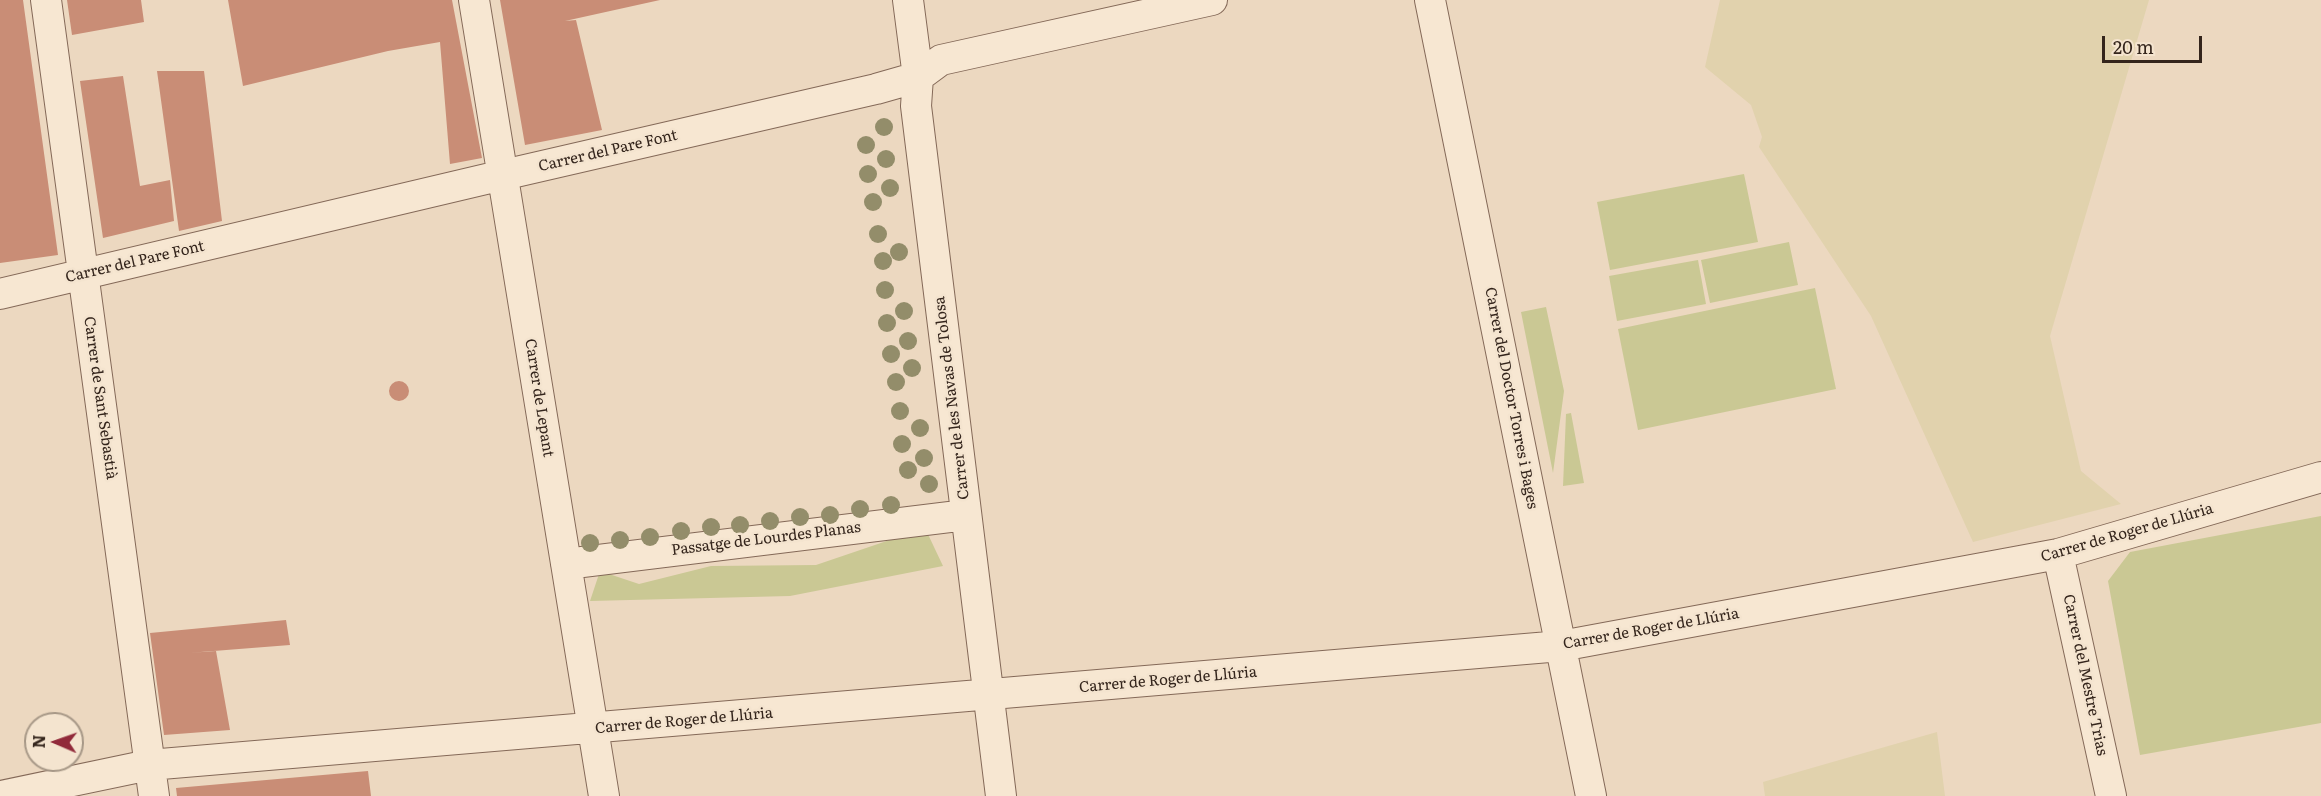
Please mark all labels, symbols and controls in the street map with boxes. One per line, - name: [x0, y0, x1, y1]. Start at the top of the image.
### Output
- scale bar: [2105, 24, 2206, 62]
- text: 20 m: [2113, 33, 2154, 60]
- street label: Carrer del Pare Font: [537, 126, 679, 176]
- street label: Carrer del Pare Font: [64, 237, 206, 287]
- street label: Carrer del Doctor Torres i Bages: [1481, 286, 1541, 510]
- street label: Carrer de les Navas de Tolosa: [931, 295, 973, 501]
- street label: Carrer de Sant Sebastià: [80, 315, 120, 481]
- street label: Carrer de Lepant: [521, 337, 557, 459]
- street label: Carrer de Roger de Llúria: [2039, 500, 2215, 566]
- street label: Passatge de Lourdes Planas: [670, 518, 862, 560]
- street label: Carrer del Mestre Trias: [2059, 593, 2111, 757]
- street label: Carrer de Roger de Llúria: [1562, 605, 1740, 653]
- street label: Carrer de Roger de Llúria: [1078, 663, 1258, 697]
- street label: Carrer de Roger de Llúria: [594, 704, 774, 738]
- north arrow: [24, 712, 84, 772]
- text: N: [26, 734, 50, 749]

